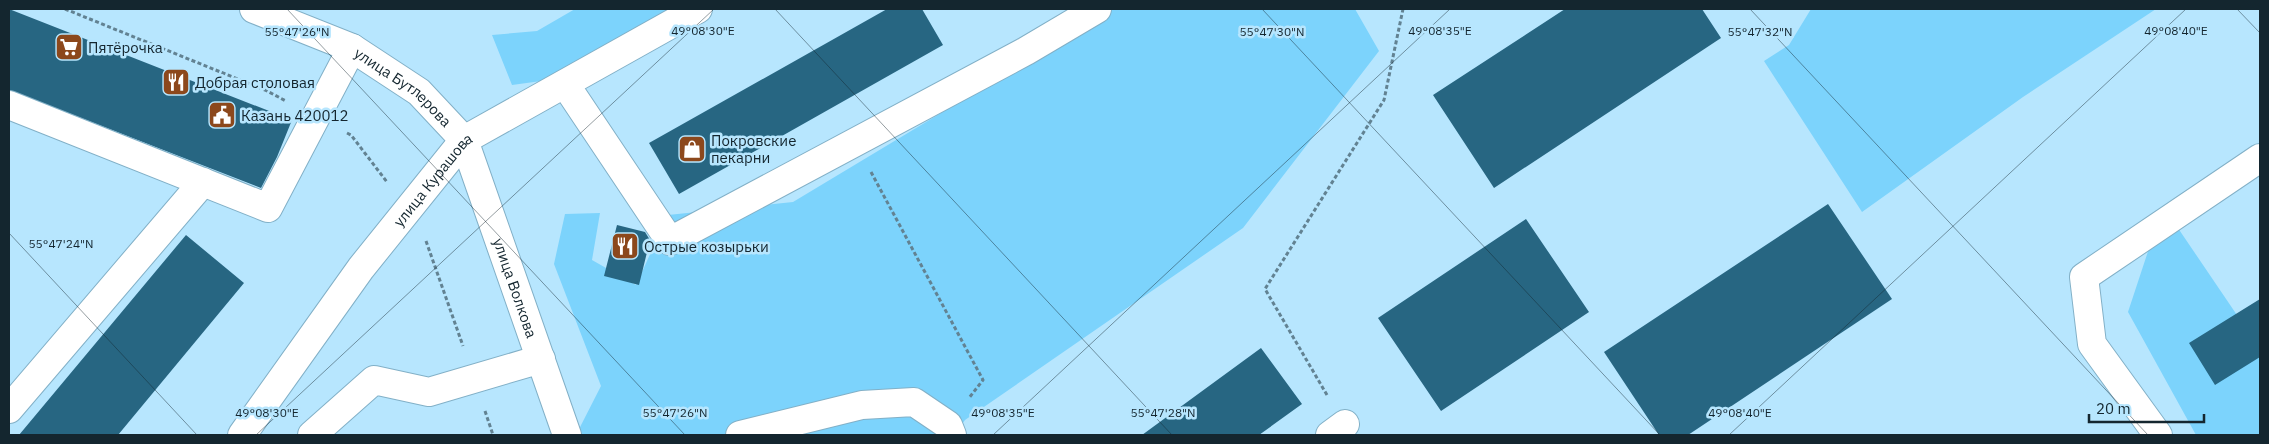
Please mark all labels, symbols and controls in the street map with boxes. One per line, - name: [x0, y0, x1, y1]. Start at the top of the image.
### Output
- text: 49°08'30"E: [671, 23, 735, 38]
- text: 49°08'35"E: [1408, 23, 1472, 38]
- text: 49°08'40"E: [2144, 23, 2208, 38]
- text: 55°47'26"N: [264, 24, 330, 39]
- text: 55°47'30"N: [1239, 24, 1305, 39]
- text: 55°47'32"N: [1727, 24, 1793, 39]
- supermarket icon: Пятёрочка: [54, 32, 84, 62]
- place label: Пятёрочка: [88, 38, 163, 57]
- street label: улица Бутлерова: [351, 43, 456, 131]
- restaurant icon: Добрая столовая: [161, 67, 191, 97]
- place label: Добрая столовая: [195, 73, 315, 92]
- public building icon: Казань 420012: [207, 100, 237, 130]
- place label: Казань 420012: [241, 106, 348, 125]
- street label: улица Курашова: [389, 128, 475, 230]
- place label: Покровские пекарни: [711, 131, 796, 167]
- shop icon: Покровские пекарни: [677, 134, 707, 164]
- restaurant icon: Острые козырьки: [610, 231, 640, 261]
- street label: улица Волкова: [489, 235, 542, 340]
- text: 55°47'24"N: [28, 236, 94, 251]
- place label: Острые козырьки: [644, 237, 769, 256]
- scale bar: [2089, 392, 2204, 424]
- text: 20 m: [2096, 399, 2131, 418]
- text: 49°08'30"E: [235, 405, 299, 420]
- text: 55°47'26"N: [642, 405, 708, 420]
- text: 49°08'35"E: [971, 405, 1035, 420]
- text: 55°47'28"N: [1130, 405, 1196, 420]
- text: 49°08'40"E: [1708, 405, 1772, 420]

